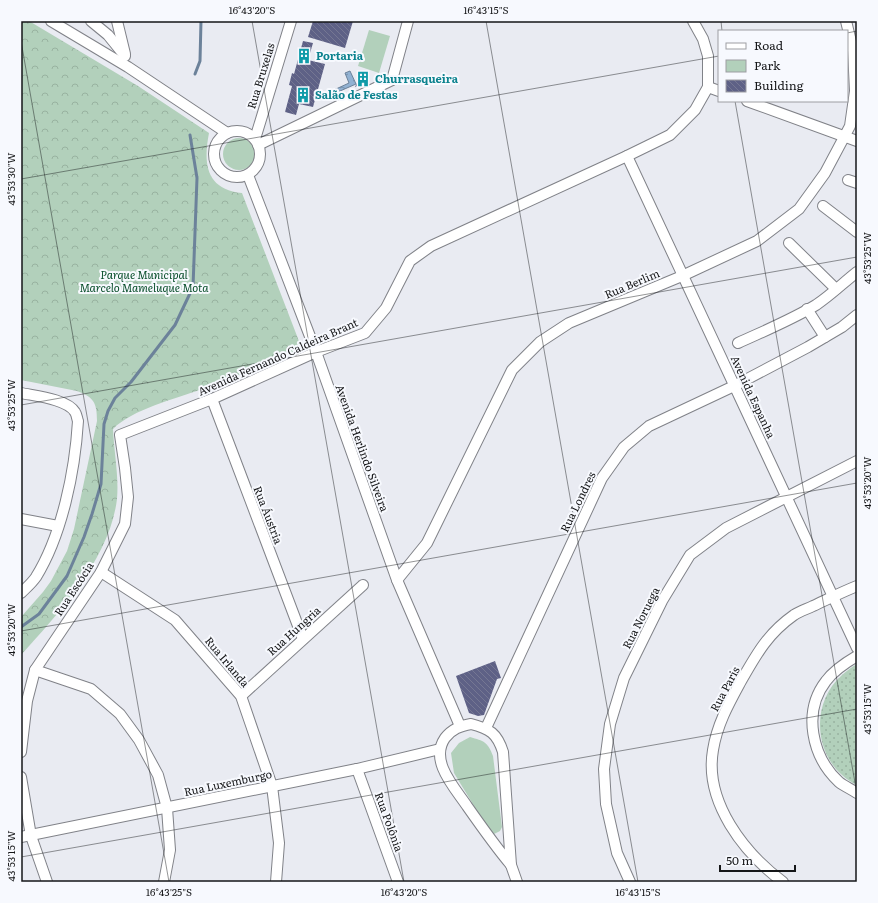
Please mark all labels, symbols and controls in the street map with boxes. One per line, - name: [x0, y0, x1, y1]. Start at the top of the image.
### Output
- text: 16°43'20"S: [229, 2, 275, 17]
- text: 16°43'15"S: [464, 2, 509, 17]
- legend: [718, 30, 848, 102]
- text: Road: [754, 36, 784, 54]
- street label: Rua Bruxelas: [242, 41, 278, 111]
- building icon: Portaria: [295, 47, 313, 65]
- place label: Portaria: [316, 47, 364, 63]
- text: Park: [754, 56, 781, 74]
- building icon: Churrasqueira: [354, 70, 372, 88]
- place label: Churrasqueira: [375, 70, 459, 86]
- text: Building: [754, 76, 804, 94]
- building icon: Salão de Festas: [294, 86, 312, 104]
- place label: Salão de Festas: [315, 86, 398, 102]
- text: 43°53'30"W: [3, 152, 18, 206]
- text: 43°53'25"W: [859, 232, 874, 284]
- street label: Rua Berlim: [602, 264, 662, 302]
- park label: Parque Municipal Marcelo Mameluque Mota: [79, 266, 209, 295]
- street label: Avenida Fernando Caldeira Brant: [195, 313, 361, 399]
- street label: Avenida Espanha: [728, 352, 780, 441]
- text: 43°53'25"W: [3, 379, 18, 431]
- street label: Avenida Herlindo Silveira: [332, 382, 393, 514]
- text: 43°53'20"W: [859, 457, 874, 509]
- street label: Rua Londres: [556, 469, 599, 534]
- street label: Rua Áustria: [251, 483, 287, 546]
- street label: Rua Escócia: [50, 558, 97, 619]
- street label: Rua Noruega: [618, 584, 663, 651]
- street label: Rua Hungria: [263, 602, 324, 659]
- text: 43°53'20"W: [3, 604, 18, 656]
- street label: Rua Irlanda: [202, 633, 254, 690]
- street label: Rua Paris: [706, 663, 743, 714]
- text: 43°53'15"W: [859, 683, 874, 735]
- street label: Rua Luxemburgo: [182, 765, 273, 799]
- street label: Rua Polônia: [372, 790, 408, 854]
- text: 43°53'15"W: [3, 830, 18, 882]
- scale bar: [720, 847, 795, 873]
- text: 50 m: [726, 851, 753, 869]
- text: 16°43'25"S: [146, 884, 192, 899]
- text: 16°43'20"S: [381, 884, 427, 899]
- text: 16°43'15"S: [616, 884, 661, 899]

